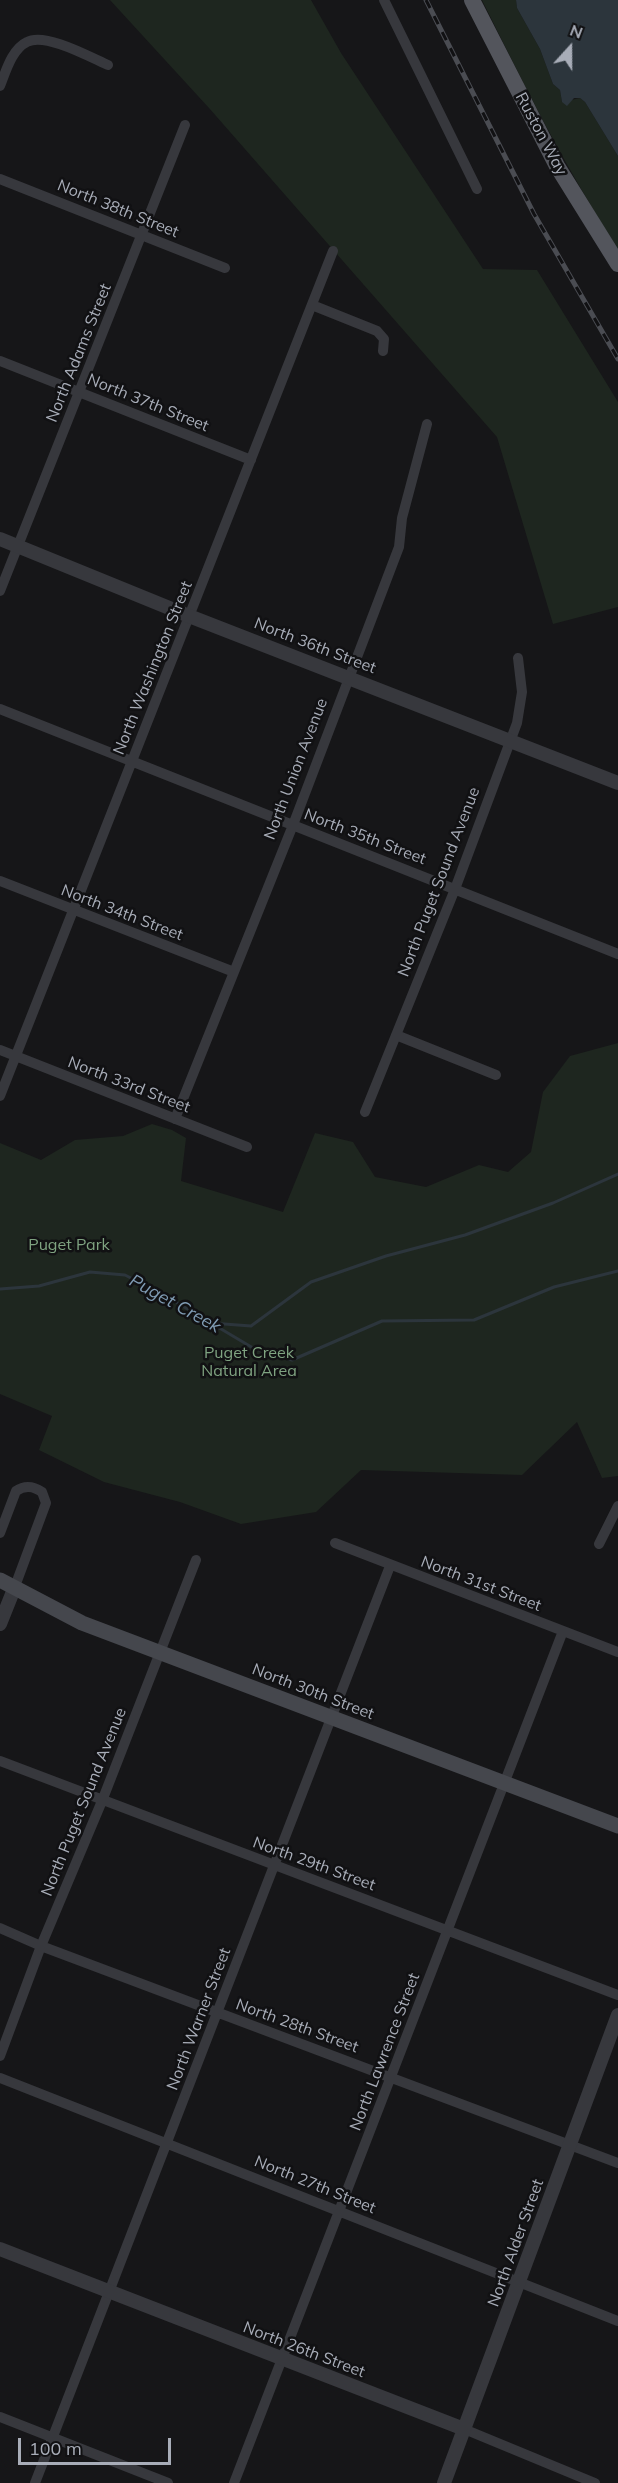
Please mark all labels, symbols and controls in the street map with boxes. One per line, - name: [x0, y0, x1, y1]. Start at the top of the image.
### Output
- north arrow: [540, 18, 600, 78]
- text: N: [567, 20, 586, 43]
- street label: Ruston Way: [511, 89, 571, 179]
- street label: North 38th Street: [55, 176, 181, 242]
- street label: North Adams Street: [42, 281, 116, 425]
- street label: North 37th Street: [85, 370, 211, 436]
- street label: North Washington Street: [109, 578, 197, 758]
- street label: North 36th Street: [251, 614, 379, 678]
- street label: North Union Avenue: [260, 696, 332, 842]
- street label: North Puget Sound Avenue: [394, 785, 484, 979]
- street label: North 35th Street: [301, 805, 429, 869]
- street label: North 34th Street: [58, 881, 186, 945]
- street label: North 33rd Street: [65, 1053, 193, 1117]
- park label: Puget Park: [28, 1235, 110, 1255]
- water label: Puget Creek: [126, 1270, 224, 1338]
- park label: Puget Creek Natural Area: [201, 1343, 297, 1381]
- street label: North 31st Street: [418, 1552, 544, 1616]
- street label: North 30th Street: [249, 1660, 377, 1724]
- street label: North Puget Sound Avenue: [37, 1705, 131, 1899]
- street label: North 29th Street: [250, 1833, 378, 1895]
- street label: North Warner Street: [163, 1945, 235, 2093]
- street label: North Lawrence Street: [346, 1970, 424, 2134]
- street label: North 28th Street: [233, 1995, 361, 2057]
- street label: North 27th Street: [252, 2152, 378, 2218]
- street label: North Alder Street: [484, 2176, 548, 2310]
- street label: North 26th Street: [240, 2318, 368, 2382]
- scale bar: [21, 2426, 174, 2464]
- text: 100 m: [29, 2437, 82, 2460]

